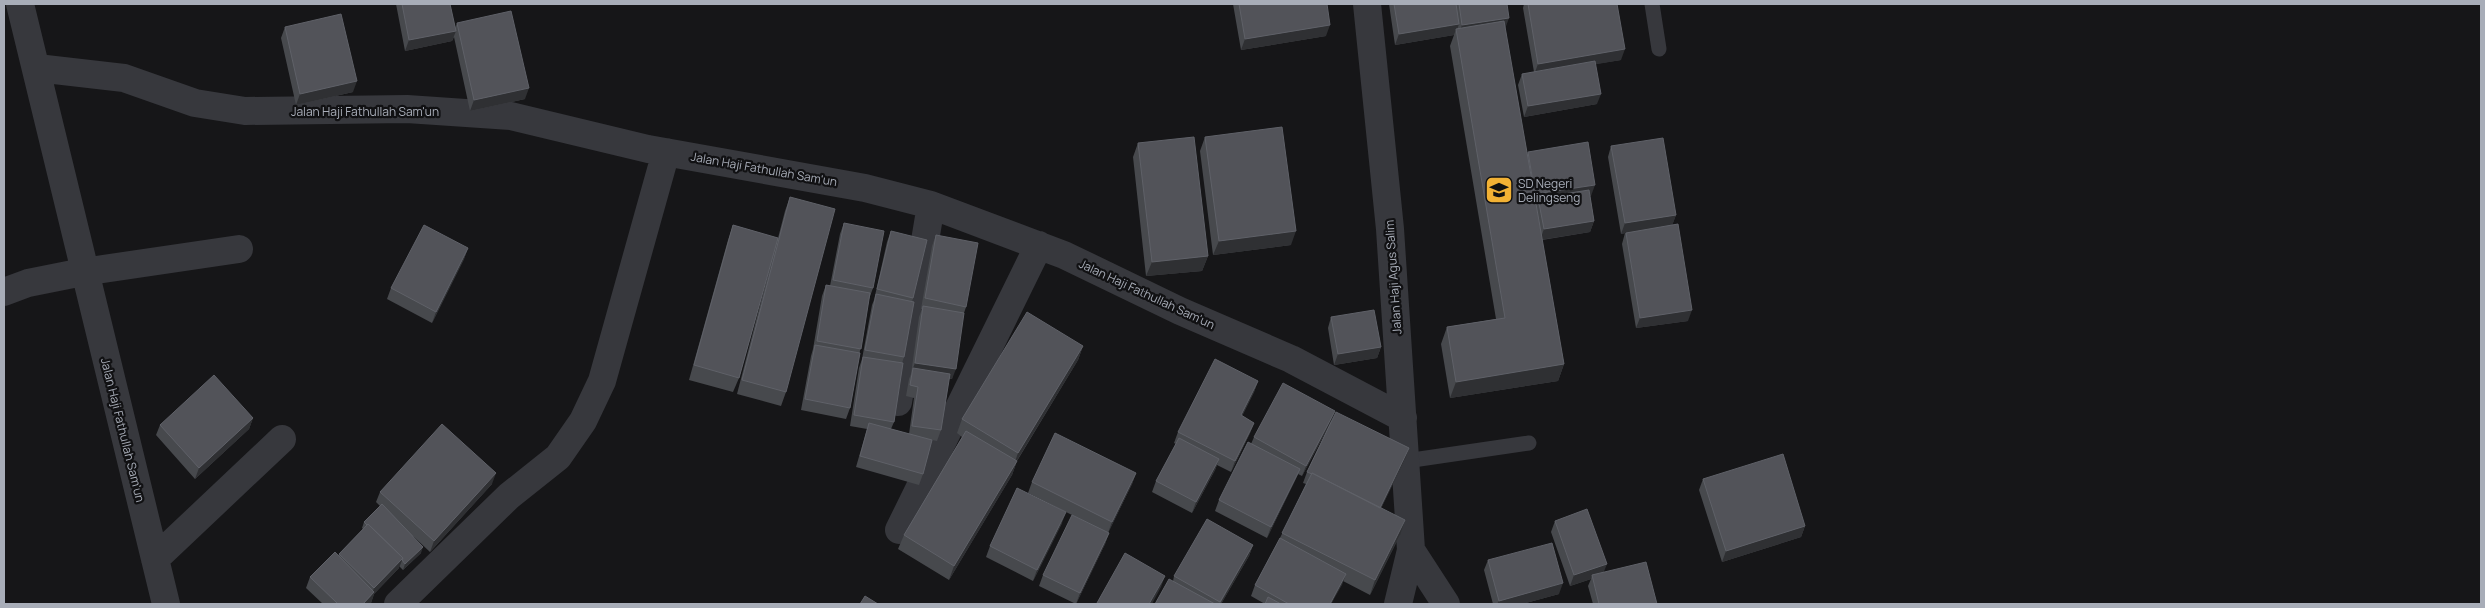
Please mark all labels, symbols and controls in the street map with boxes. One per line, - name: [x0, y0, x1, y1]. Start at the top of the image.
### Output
- street label: Jalan Haji Fathullah Sam'un: [291, 103, 439, 120]
- street label: Jalan Haji Fathullah Sam'un: [690, 148, 838, 190]
- school or university icon: SD Negeri Delingseng: [1484, 175, 1514, 205]
- place label: SD Negeri Delingseng: [1518, 175, 1580, 206]
- street label: Jalan Haji Agus Salim: [1381, 219, 1405, 335]
- street label: Jalan Haji Fathullah Sam'un: [1076, 255, 1218, 333]
- street label: Jalan Haji Fathullah Sam'un: [97, 356, 149, 504]

